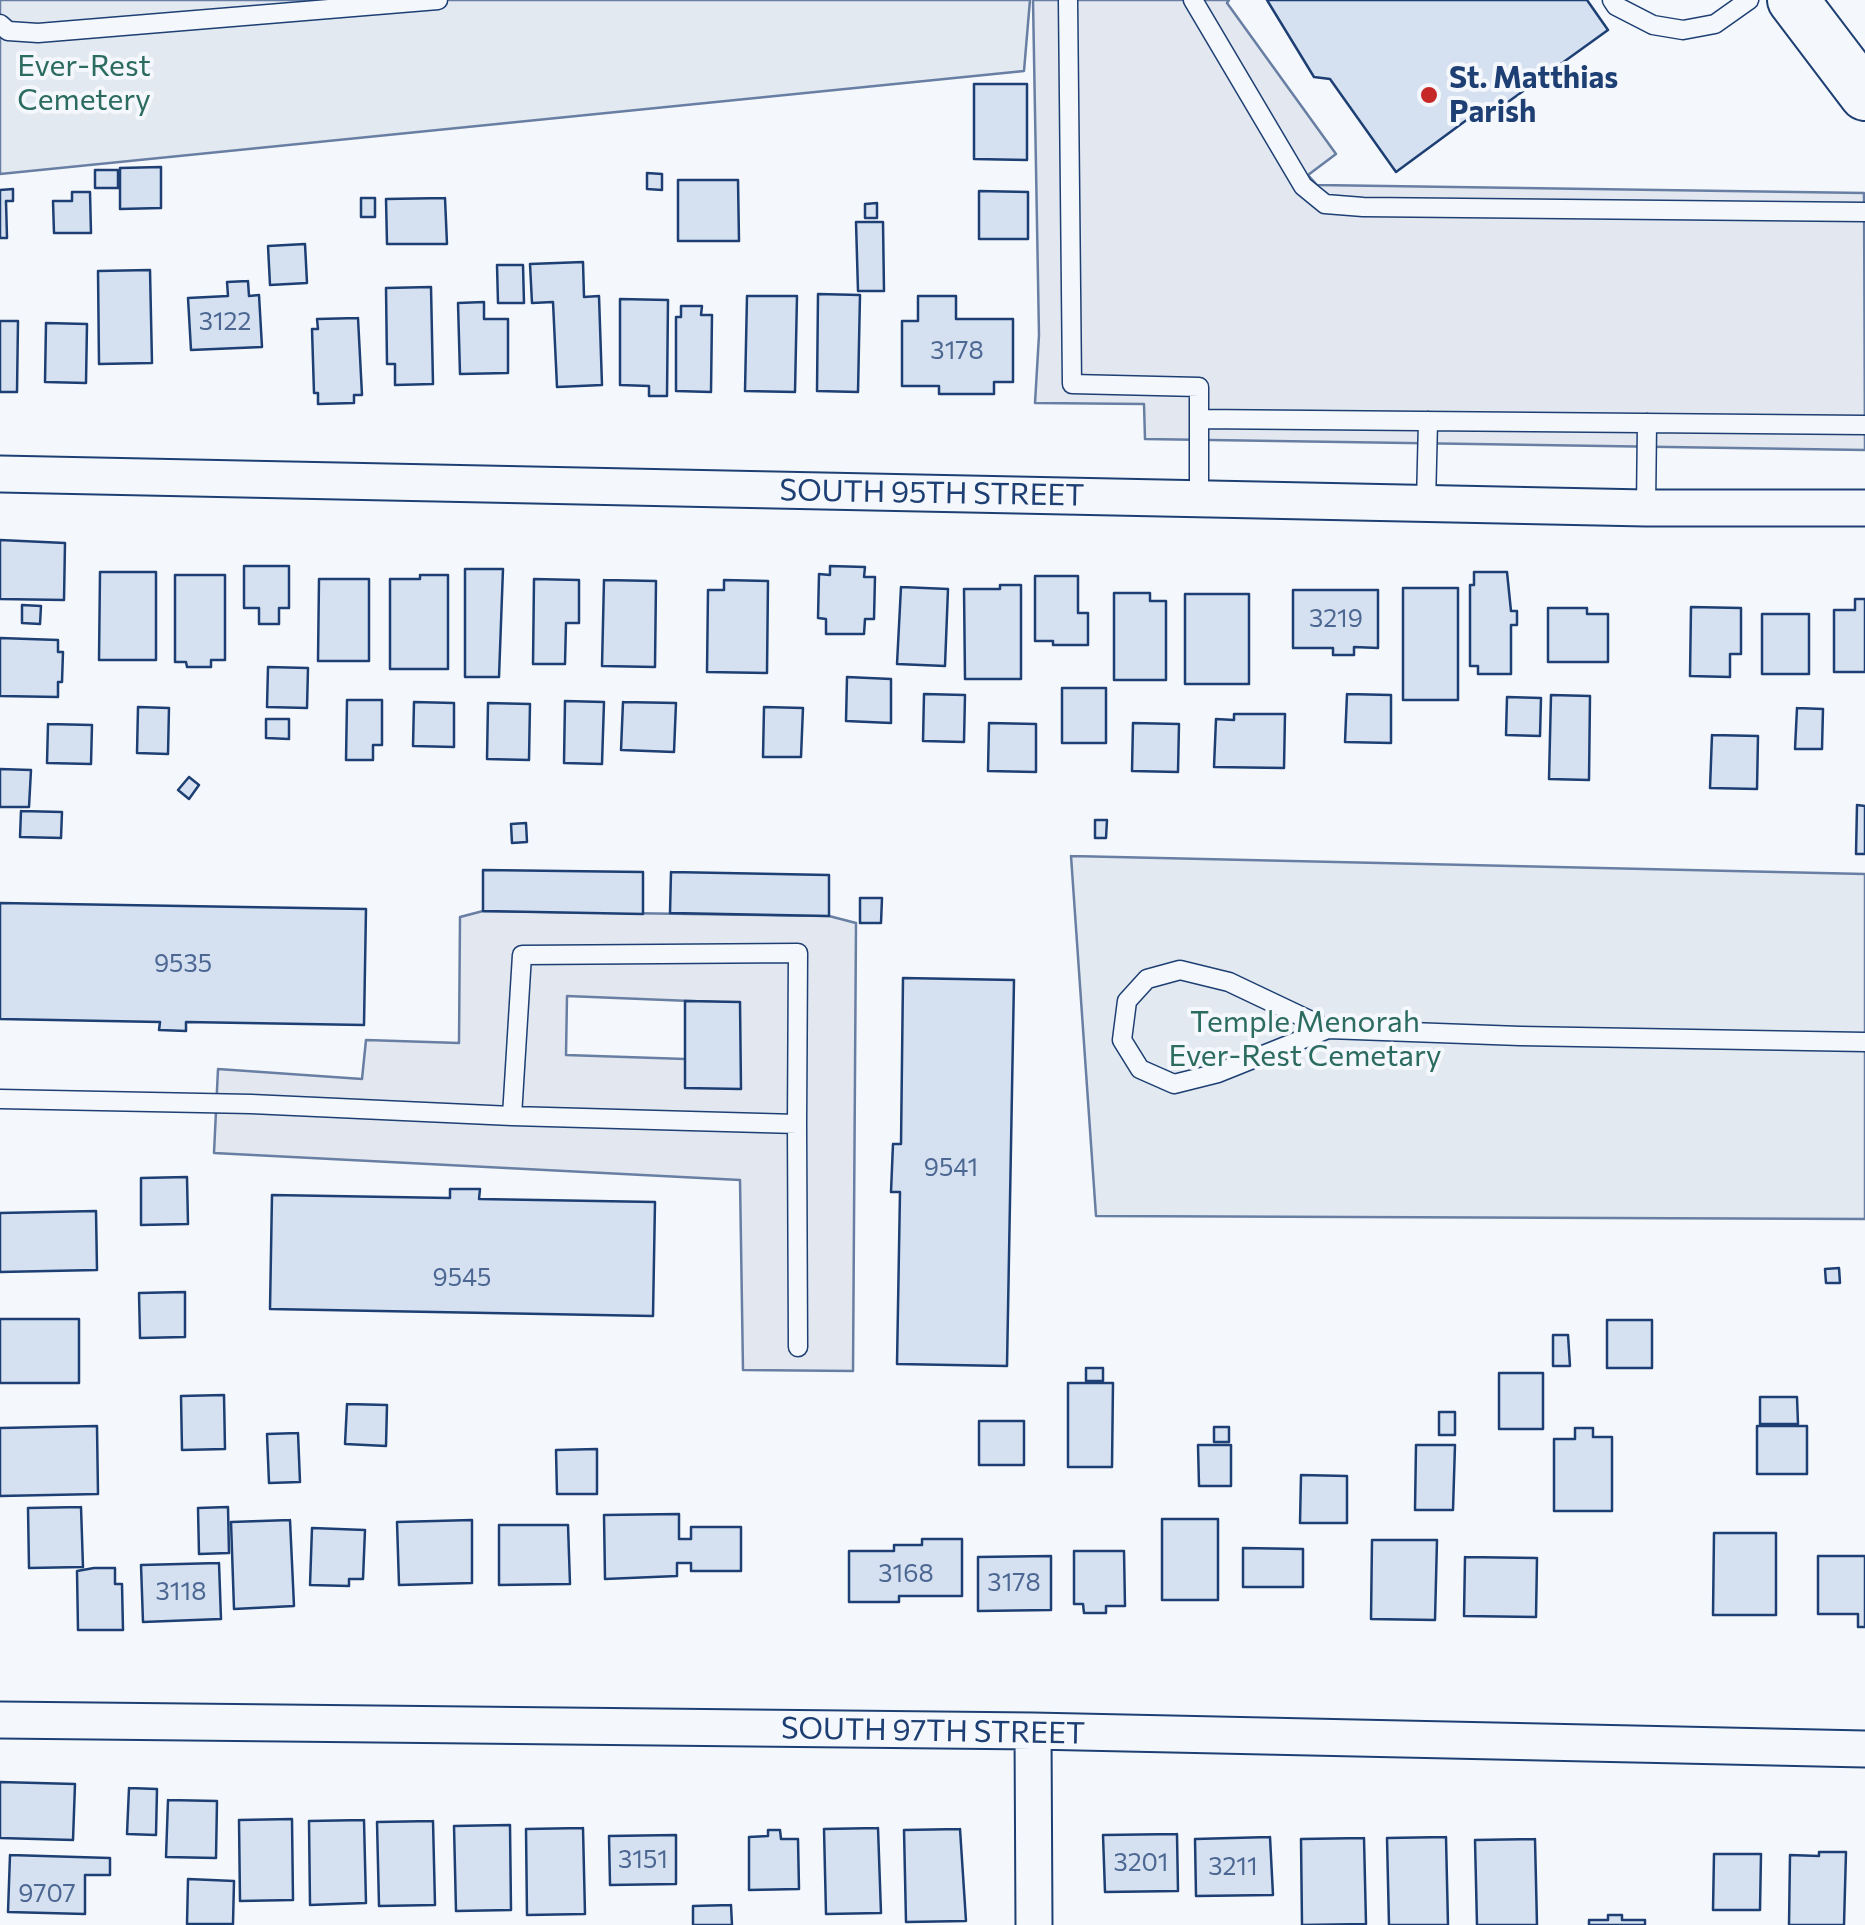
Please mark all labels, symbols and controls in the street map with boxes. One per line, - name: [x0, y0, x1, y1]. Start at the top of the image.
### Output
- park label: Ever-Rest Cemetery: [17, 48, 151, 118]
- place label: St. Matthias Parish: [1449, 60, 1618, 130]
- marker: St. Matthias Parish: [1418, 84, 1440, 106]
- house number: 3122: [199, 307, 251, 337]
- house number: 3178: [930, 336, 984, 366]
- street label: SOUTH 95TH STREET: [779, 472, 1085, 514]
- house number: 3219: [1309, 604, 1363, 634]
- house number: 9535: [154, 949, 212, 979]
- park label: Temple Menorah Ever-Rest Cemetary: [1169, 1004, 1441, 1074]
- house number: 9541: [924, 1153, 978, 1183]
- house number: 9545: [433, 1263, 491, 1293]
- house number: 3168: [878, 1559, 934, 1589]
- house number: 3178: [987, 1568, 1041, 1598]
- house number: 3118: [156, 1577, 206, 1607]
- street label: SOUTH 97TH STREET: [781, 1710, 1085, 1752]
- house number: 3151: [618, 1845, 668, 1875]
- house number: 3201: [1114, 1848, 1168, 1878]
- house number: 3211: [1208, 1852, 1258, 1882]
- house number: 9707: [18, 1879, 76, 1909]

